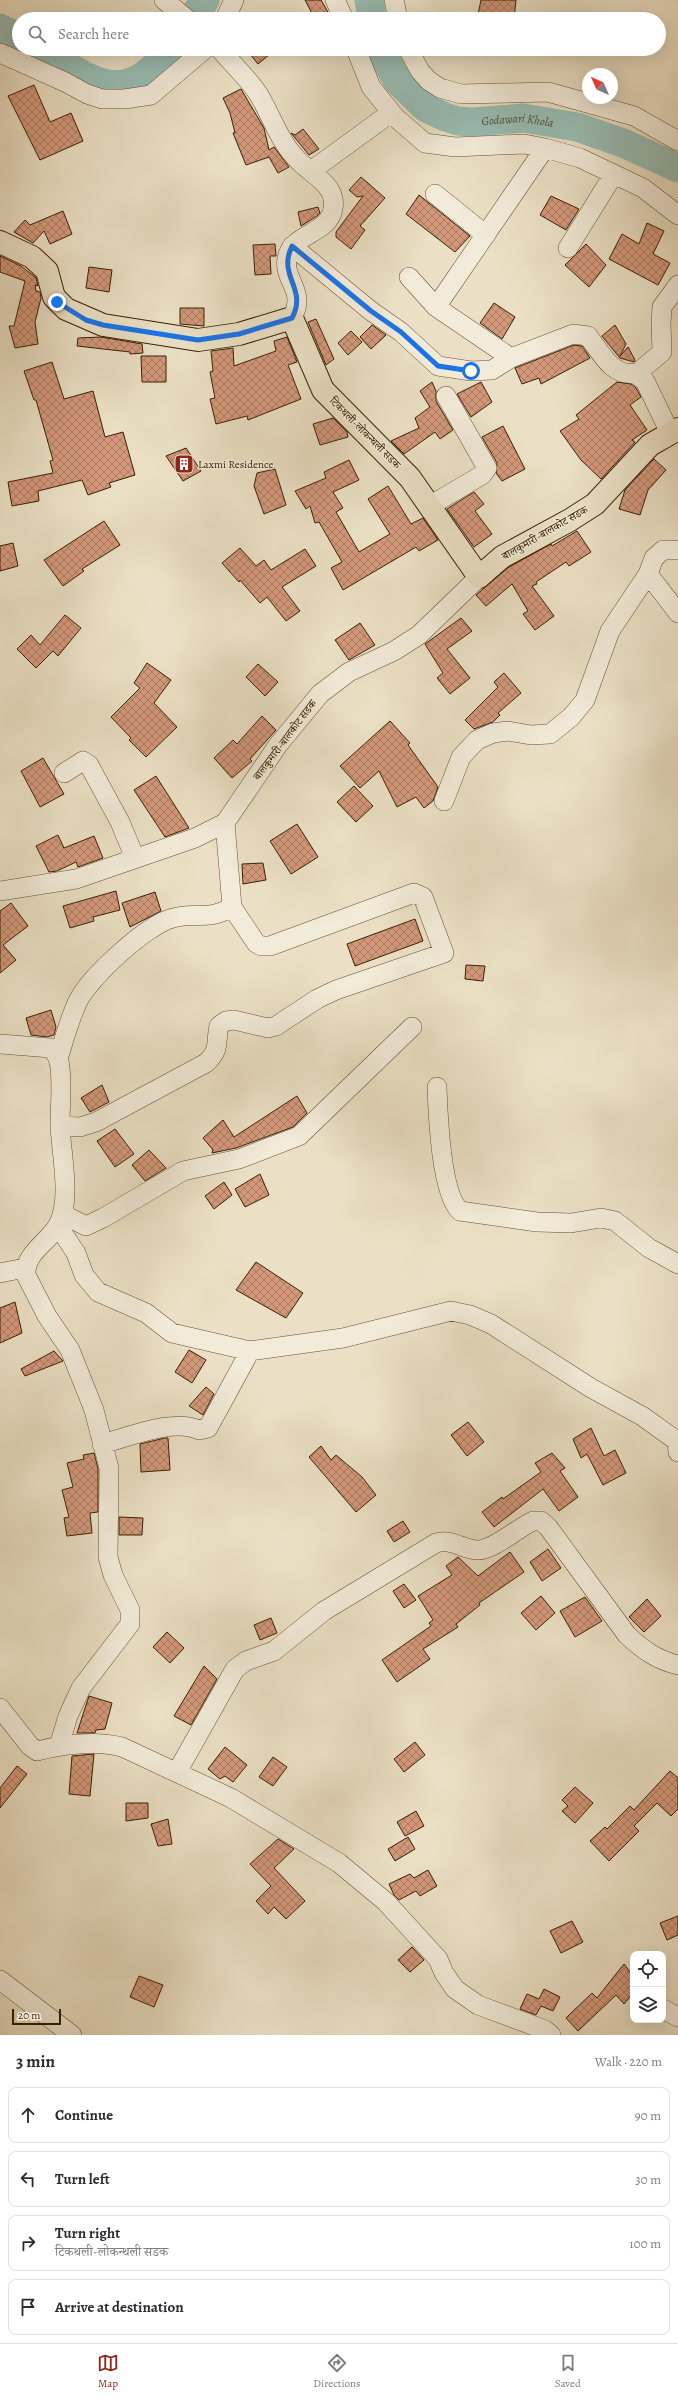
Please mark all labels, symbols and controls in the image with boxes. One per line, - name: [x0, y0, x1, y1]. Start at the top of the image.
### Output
- search box: [12, 12, 666, 56]
- icon: search: [26, 23, 48, 45]
- text: Search here: [58, 24, 129, 44]
- north arrow: [582, 68, 618, 104]
- water label: Godawari Khola: [481, 110, 555, 131]
- route end: [48, 293, 66, 311]
- route start: [462, 362, 480, 380]
- street label: टिकथली-लोकन्थली सडक: [325, 393, 405, 473]
- building icon: Laxmi Residence: [173, 453, 195, 475]
- place label: Laxmi Residence: [198, 457, 274, 472]
- street label: बालकुमारी-बालकोट सडक: [498, 502, 592, 564]
- street label: बालकुमारी-बालकोट सडक: [249, 696, 321, 784]
- map controls: [630, 1951, 666, 2023]
- button: locate: [630, 1951, 666, 1987]
- button: layers: [630, 1987, 666, 2023]
- scale bar: [12, 2007, 61, 2026]
- text: 20 m: [18, 2008, 40, 2023]
- text: 3 min: [16, 2050, 55, 2073]
- text: Walk · 220 m: [595, 2053, 662, 2070]
- icon: ahead: [17, 2104, 39, 2126]
- text: Continue: [55, 2105, 113, 2125]
- text: 90 m: [635, 2107, 661, 2124]
- icon: left: [17, 2168, 39, 2190]
- text: Turn left: [55, 2169, 110, 2189]
- text: 30 m: [635, 2171, 661, 2188]
- text: Turn right: [55, 2223, 120, 2243]
- icon: right: [17, 2232, 39, 2254]
- text: 100 m: [629, 2235, 661, 2252]
- text: टिकथली-लोकन्थली सडक: [55, 2243, 168, 2260]
- icon: arrive: [17, 2296, 39, 2318]
- text: Arrive at destination: [55, 2297, 184, 2317]
- tab: Map: [97, 2352, 119, 2391]
- tab: Directions: [313, 2352, 361, 2391]
- tab: Saved: [555, 2352, 581, 2391]

